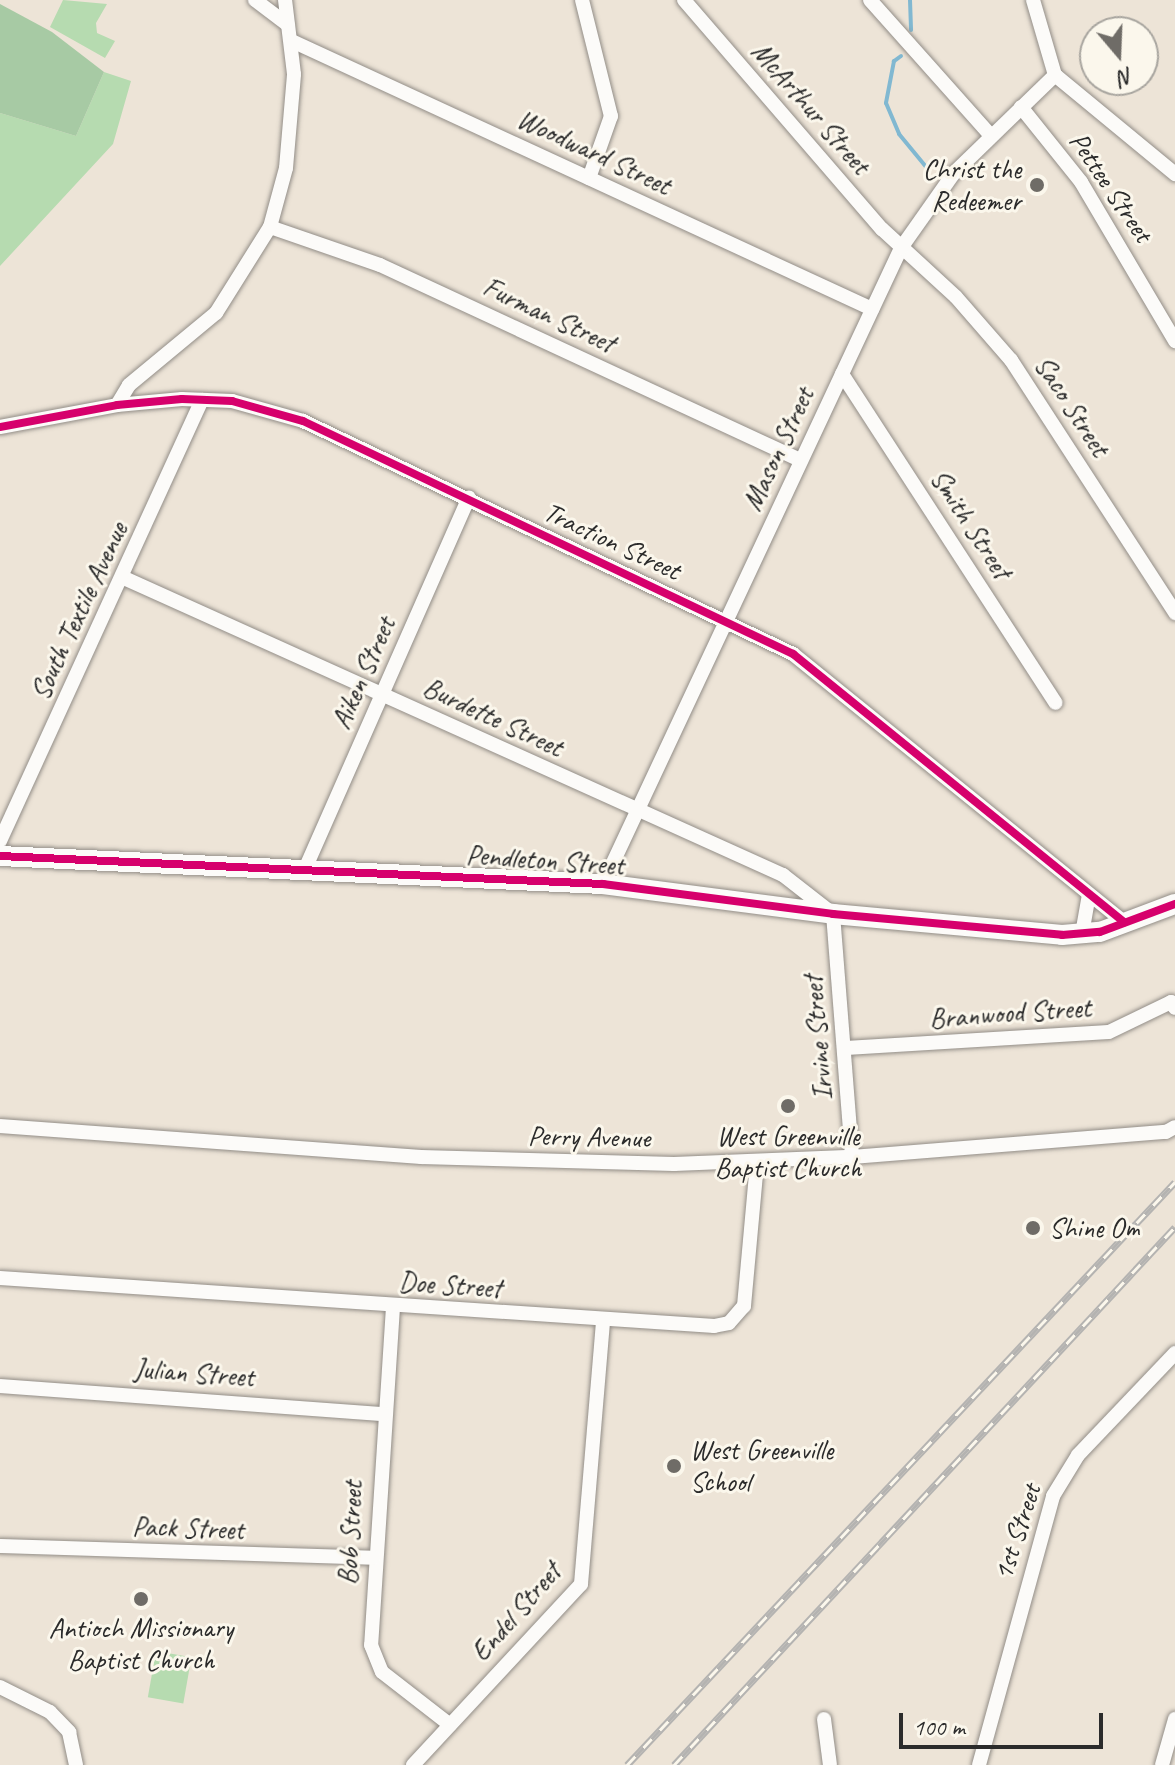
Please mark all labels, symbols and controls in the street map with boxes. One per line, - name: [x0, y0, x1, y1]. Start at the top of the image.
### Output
- north arrow: [1079, 16, 1159, 96]
- street label: McArthur Street: [744, 35, 878, 181]
- text: N: [1115, 61, 1137, 92]
- street label: Woodward Street: [512, 102, 676, 202]
- street label: Pettee Street: [1062, 125, 1160, 249]
- place label: Christ the Redeemer: [923, 152, 1021, 218]
- marker: Christ the Redeemer: [1028, 176, 1046, 194]
- street label: Furman Street: [478, 270, 620, 360]
- street label: Saco Street: [1027, 349, 1117, 463]
- street label: Mason Street: [735, 382, 821, 516]
- street label: Smith Street: [923, 463, 1019, 585]
- street label: Traction Street: [538, 495, 686, 587]
- street label: South Textile Avenue: [23, 517, 135, 705]
- street label: Aiken Street: [323, 612, 403, 734]
- street label: Burdette Street: [418, 670, 568, 764]
- street label: Pendleton Street: [465, 838, 625, 882]
- street label: Irvine Street: [796, 974, 840, 1102]
- street label: Branwood Street: [928, 991, 1092, 1035]
- marker: West Greenville Baptist Church: [779, 1097, 797, 1115]
- street label: Perry Avenue: [528, 1119, 650, 1155]
- place label: West Greenville Baptist Church: [714, 1119, 862, 1185]
- place label: Shine Om: [1049, 1211, 1140, 1245]
- marker: Shine Om: [1024, 1219, 1042, 1237]
- street label: Doe Street: [397, 1265, 503, 1305]
- street label: Julian Street: [133, 1352, 255, 1394]
- place label: West Greenville School: [690, 1433, 833, 1499]
- marker: West Greenville School: [665, 1457, 683, 1475]
- street label: Bob Street: [330, 1480, 370, 1586]
- street label: 1st Street: [986, 1480, 1048, 1584]
- street label: Pack Street: [131, 1509, 245, 1547]
- street label: Endel Street: [464, 1556, 568, 1668]
- marker: Antioch Missionary Baptist Church: [132, 1590, 150, 1608]
- place label: Antioch Missionary Baptist Church: [48, 1611, 234, 1677]
- scale bar: [903, 1697, 1107, 1747]
- text: 100 m: [913, 1712, 965, 1742]

